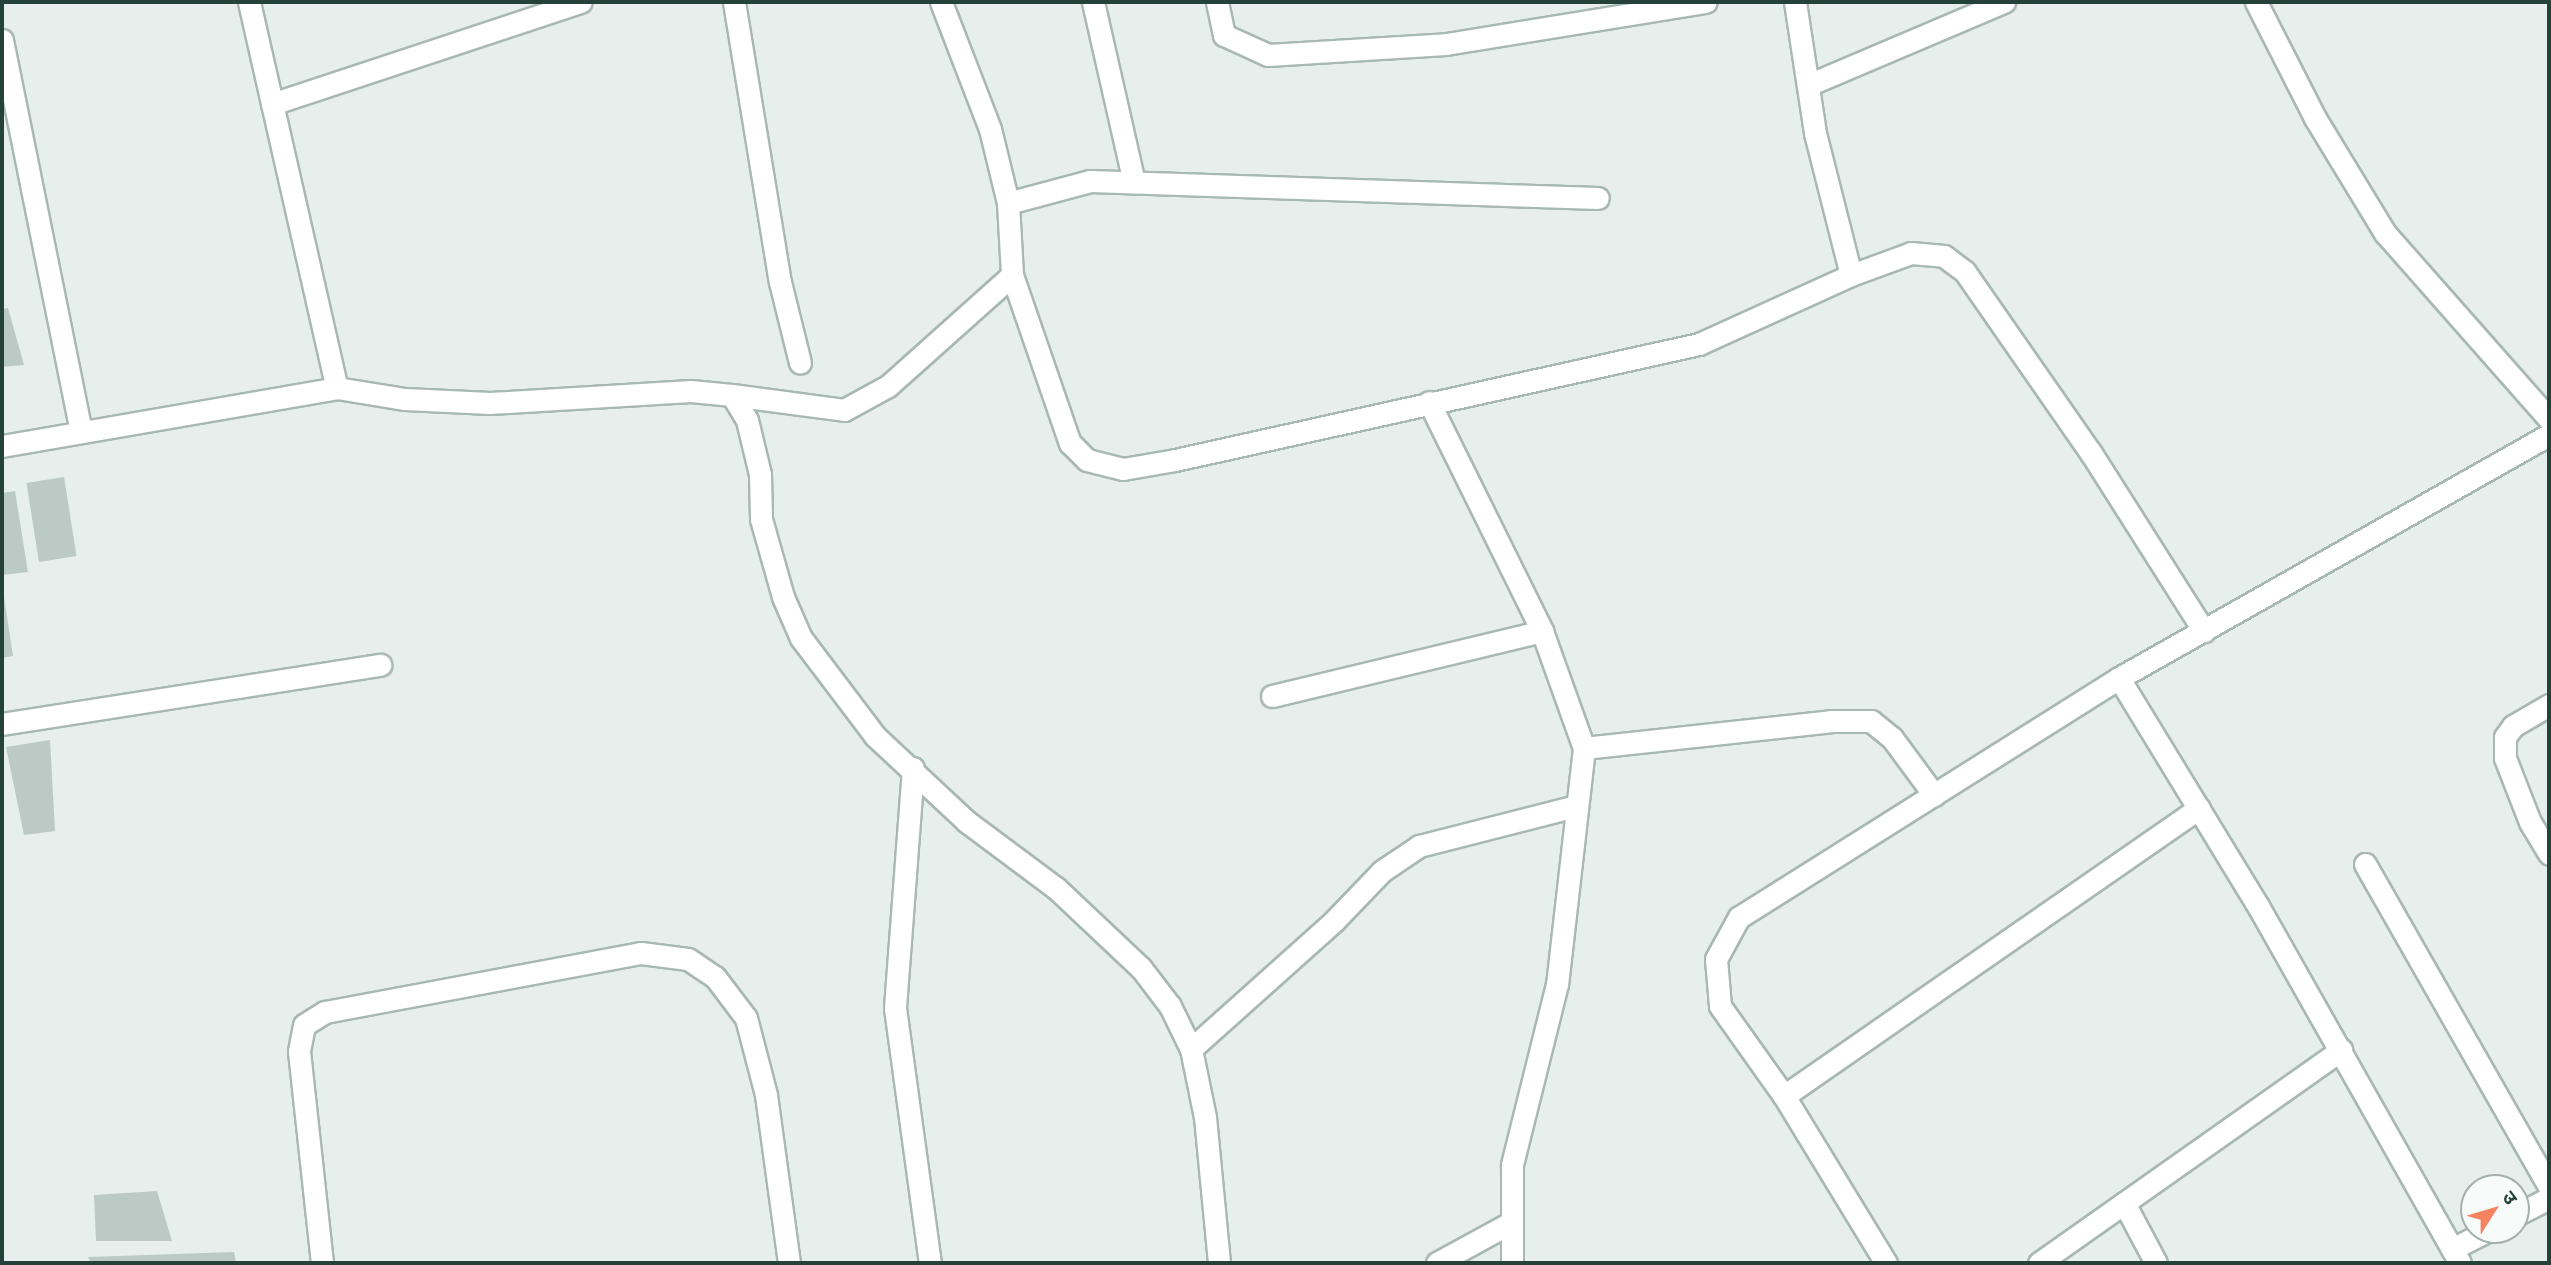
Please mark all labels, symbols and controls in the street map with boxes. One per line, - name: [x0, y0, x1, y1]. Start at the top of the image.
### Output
- north arrow: [2460, 1174, 2530, 1244]
- text: उ: [2496, 1185, 2524, 1210]

